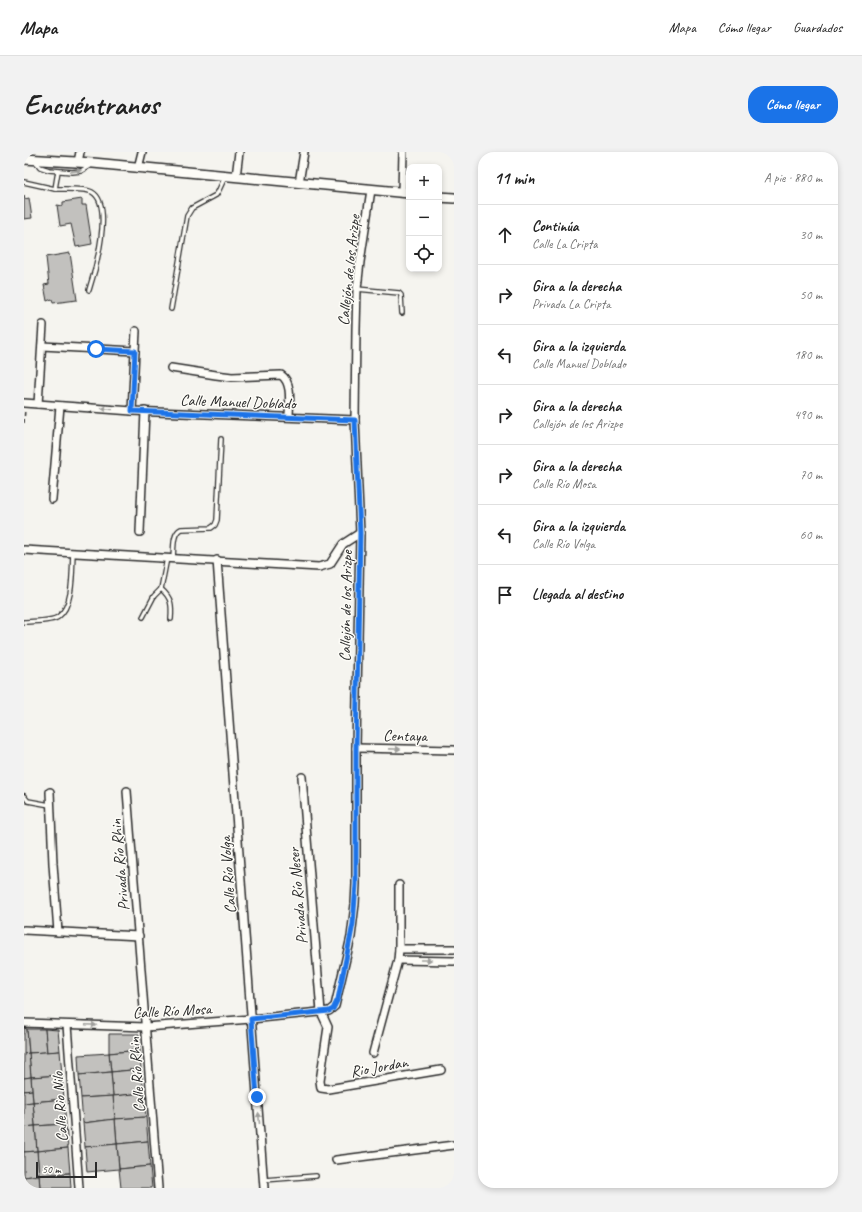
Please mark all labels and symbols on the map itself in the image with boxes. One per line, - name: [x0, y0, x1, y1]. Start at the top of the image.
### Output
- one-way arrow: [70, 168, 83, 174]
- street label: Callejón de los Arizpe: [333, 212, 365, 326]
- route start: [87, 340, 105, 358]
- street label: Calle Manuel Doblado: [180, 390, 298, 414]
- one-way arrow: [101, 406, 113, 413]
- street label: Callejón de los Arizpe: [335, 548, 357, 662]
- street label: Centaya: [383, 726, 428, 746]
- one-way arrow: [389, 746, 402, 752]
- street label: Privada Río Rhin: [106, 817, 134, 912]
- street label: Calle Río Volga: [215, 834, 241, 914]
- street label: Privada Río Neser: [284, 845, 312, 945]
- one-way arrow: [420, 957, 432, 964]
- street label: Calle Río Mosa: [132, 999, 213, 1023]
- one-way arrow: [85, 1022, 97, 1029]
- street label: Calle Río Rhin: [124, 1036, 150, 1113]
- street label: Rio Jordan: [349, 1052, 410, 1082]
- street label: Calle Rio Nilo: [47, 1070, 72, 1142]
- route end: [248, 1088, 266, 1106]
- one-way arrow: [255, 1112, 262, 1124]
- scale bar: [36, 1160, 97, 1179]

